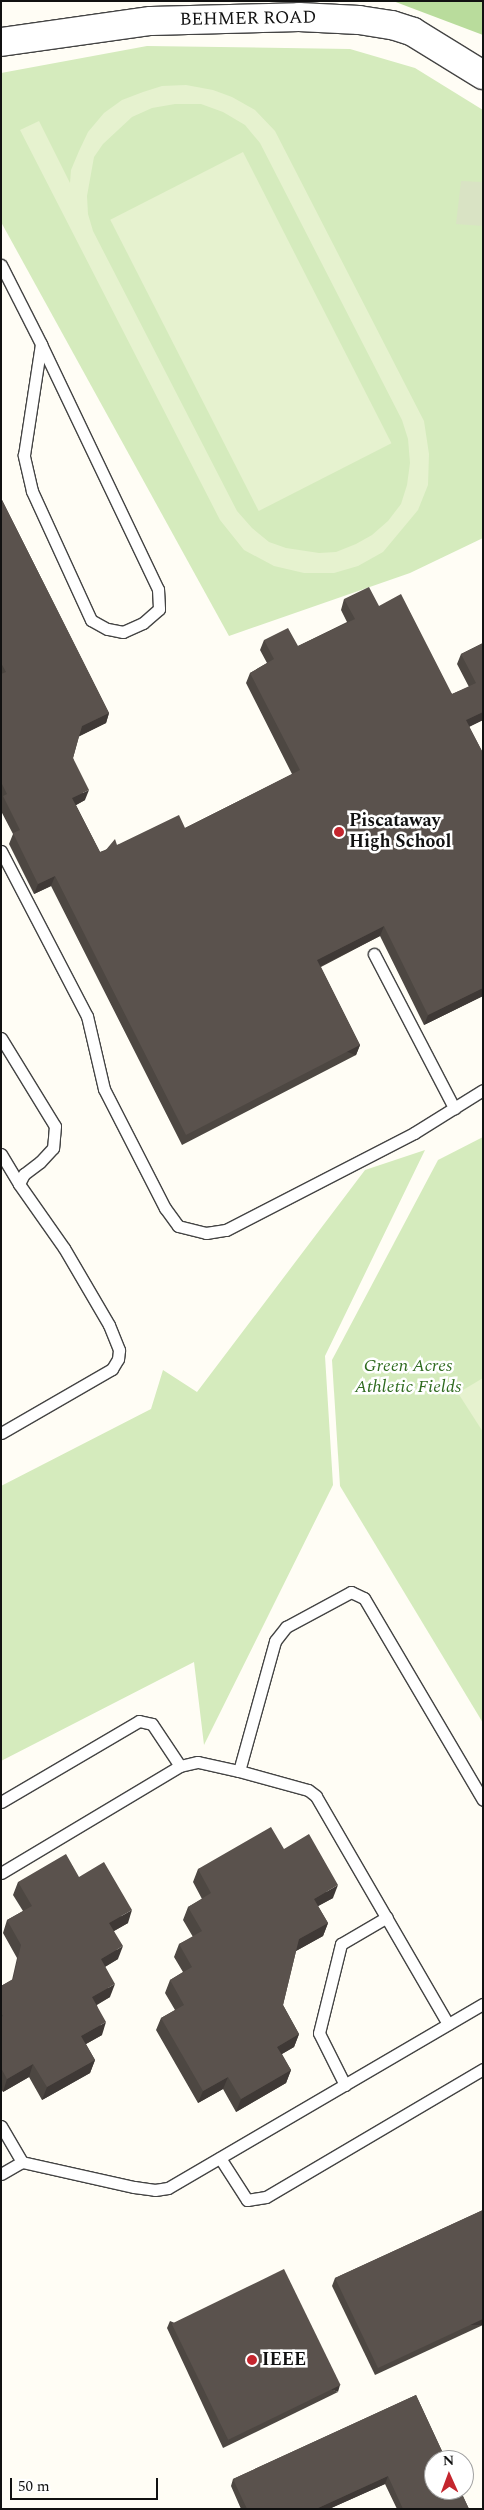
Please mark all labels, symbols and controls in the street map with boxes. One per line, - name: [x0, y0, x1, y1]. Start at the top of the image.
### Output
- street label: BEHMER ROAD: [179, 7, 317, 31]
- place label: Piscataway High School: [349, 811, 451, 854]
- marker: Piscataway High School: [333, 826, 345, 838]
- park label: Green Acres Athletic Fields: [355, 1356, 461, 1398]
- place label: IEEE: [262, 2349, 306, 2371]
- marker: IEEE: [246, 2354, 258, 2366]
- north arrow: [424, 2450, 474, 2500]
- text: N: [442, 2450, 455, 2471]
- scale bar: [12, 2468, 160, 2500]
- text: 50 m: [18, 2475, 50, 2498]

